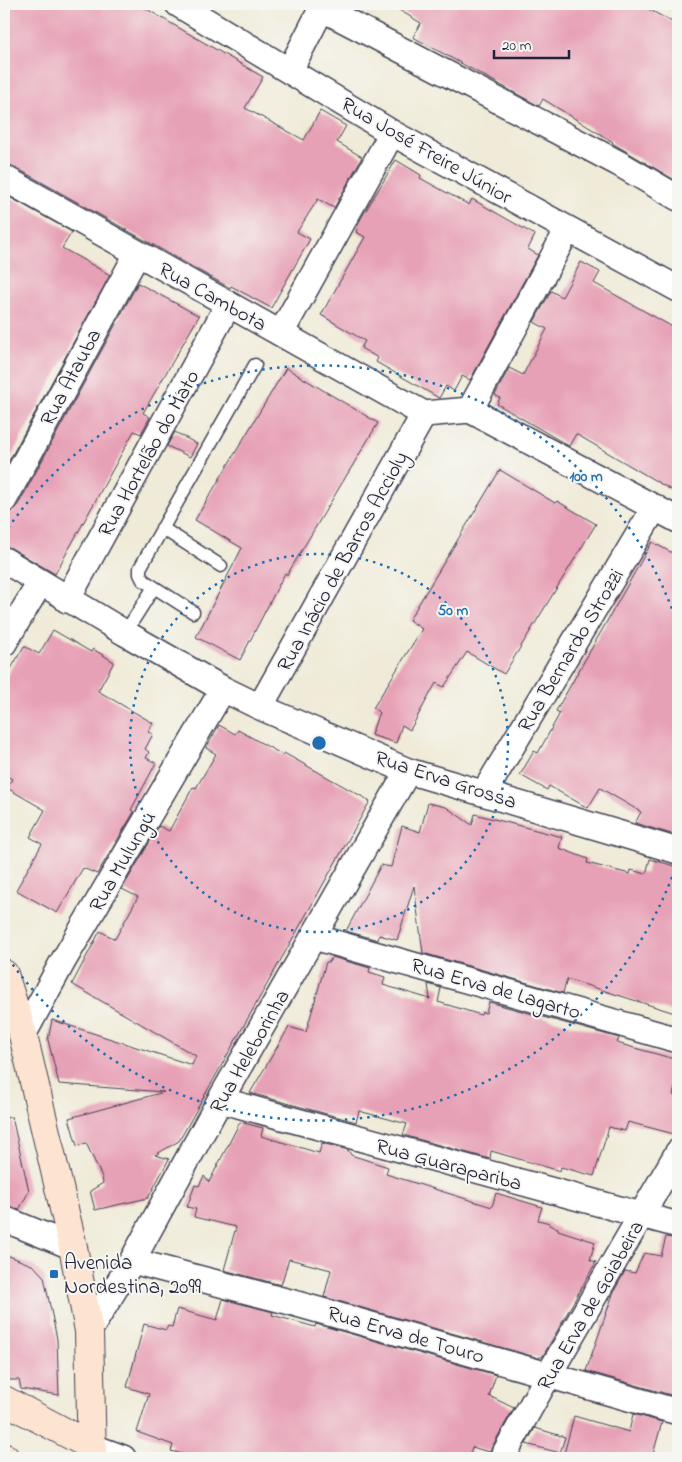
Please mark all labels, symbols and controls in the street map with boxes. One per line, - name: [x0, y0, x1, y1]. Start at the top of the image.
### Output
- scale bar: [494, 28, 570, 60]
- text: 20 m: [502, 35, 532, 57]
- street label: Rua José Freire Júnior: [335, 90, 518, 213]
- street label: Rua Cambota: [152, 256, 272, 340]
- street label: Rua Atauba: [34, 324, 110, 432]
- street label: Rua Hortelão do Mato: [91, 365, 208, 543]
- street label: Rua Inácio de Barros Accioly: [271, 446, 419, 679]
- text: 100 m: [569, 466, 603, 488]
- street label: Rua Bernardo Strozzi: [511, 564, 632, 738]
- text: 50 m: [438, 600, 469, 622]
- centre of rings: [310, 734, 328, 752]
- street label: Rua Erva Grossa: [371, 744, 520, 818]
- street label: Rua Mulungu: [83, 806, 166, 919]
- street label: Rua Erva de Lagarto: [407, 951, 584, 1030]
- street label: Rua Heleborinha: [203, 984, 298, 1120]
- street label: Rua Guarapariba: [372, 1132, 525, 1200]
- street label: Rua Erva de Goiabeira: [531, 1215, 653, 1397]
- place label: Avenida Nordestina, 2099: [64, 1249, 202, 1303]
- marker: Avenida Nordestina, 2099: [48, 1268, 60, 1280]
- street label: Rua Erva de Touro: [323, 1299, 488, 1373]

